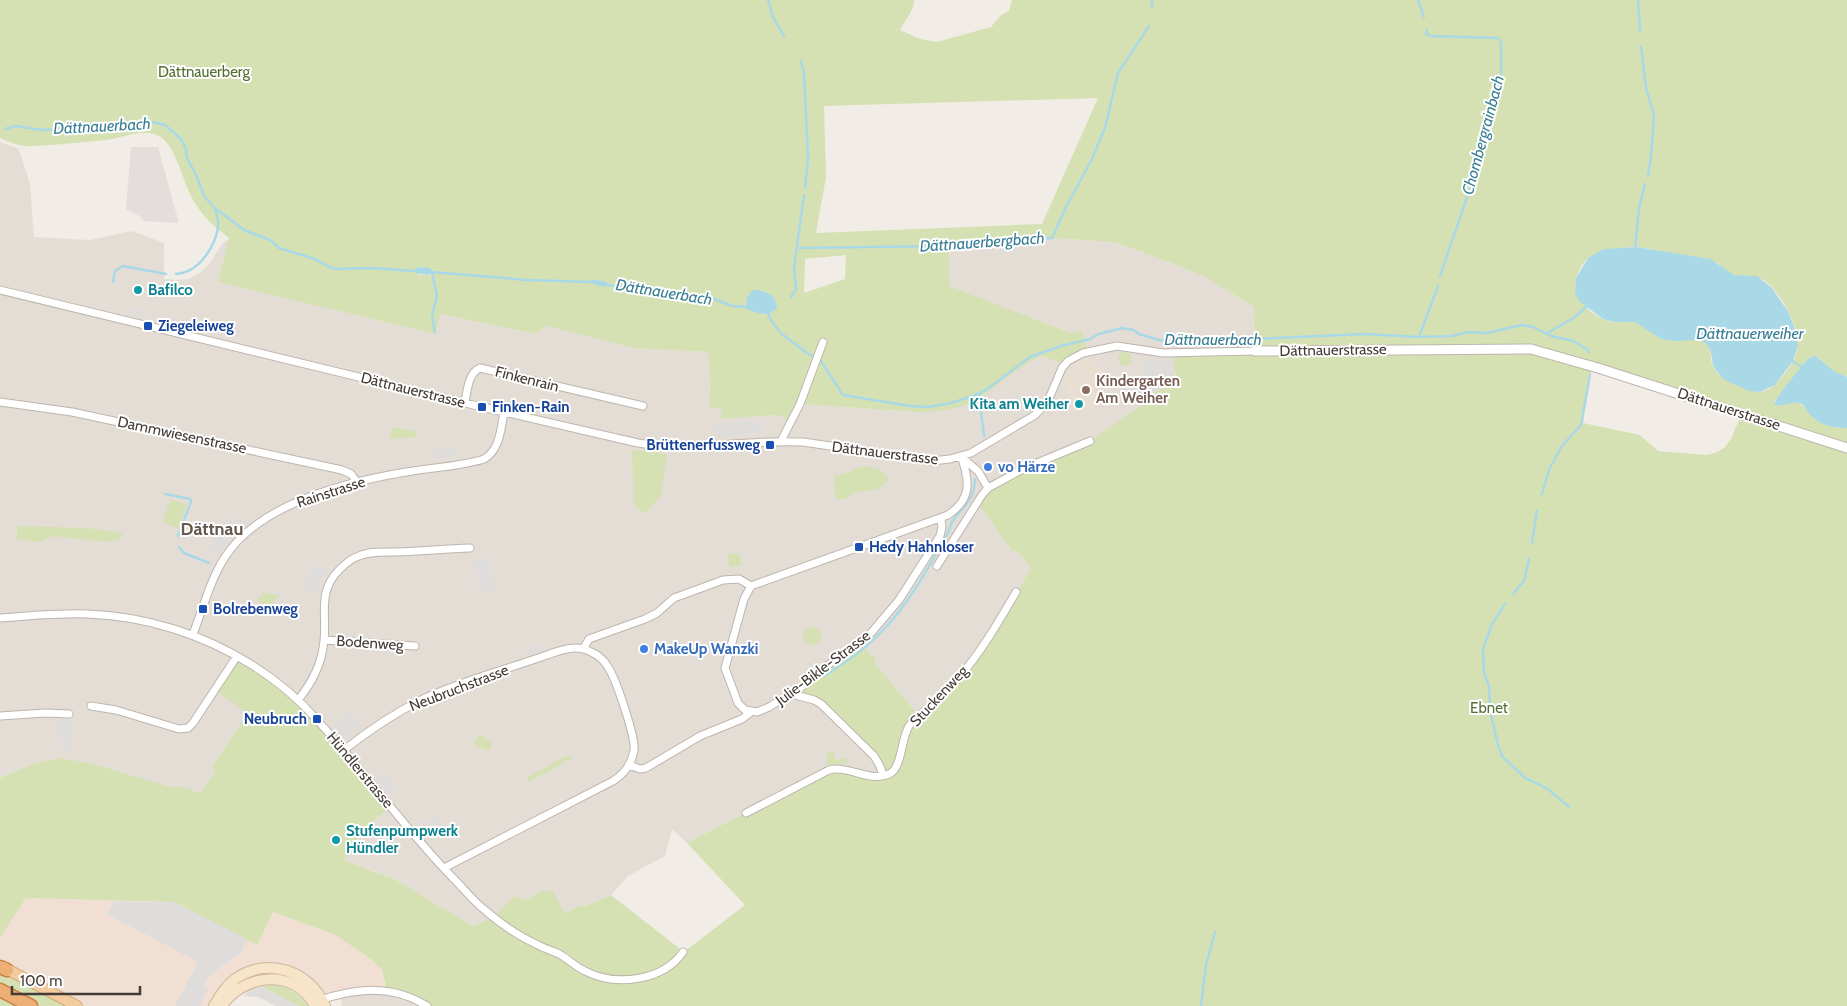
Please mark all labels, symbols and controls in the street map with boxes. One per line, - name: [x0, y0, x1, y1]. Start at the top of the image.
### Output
- park label: Dättnauerberg: [158, 63, 250, 81]
- water label: Chombergrainbach: [1458, 73, 1508, 197]
- water label: Dättnauerbach: [53, 114, 151, 138]
- water label: Dättnauerbergbach: [919, 228, 1045, 256]
- water label: Dättnauerbach: [614, 275, 714, 309]
- place label: Bafilco: [148, 281, 193, 299]
- marker: Bafilco: [132, 284, 144, 296]
- place label: Ziegeleiweg: [158, 317, 234, 335]
- marker: Ziegeleiweg: [142, 320, 154, 332]
- water label: Dättnauerweiher: [1696, 324, 1805, 343]
- water label: Dättnauerbach: [1164, 330, 1262, 349]
- street label: Dättnauerstrasse: [1279, 340, 1387, 360]
- street label: Finkenrain: [493, 362, 561, 396]
- street label: Dättnauerstrasse: [359, 368, 467, 412]
- place label: Kindergarten Am Weiher: [1096, 372, 1180, 407]
- marker: Kindergarten Am Weiher: [1080, 384, 1092, 396]
- street label: Dättnauerstrasse: [1675, 384, 1783, 434]
- place label: Kita am Weiher: [970, 395, 1069, 413]
- place label: Finken-Rain: [492, 398, 570, 416]
- marker: Kita am Weiher: [1073, 398, 1085, 410]
- marker: Finken-Rain: [476, 401, 488, 413]
- street label: Dammwiesenstrasse: [116, 413, 248, 458]
- place label: Brüttenerfussweg: [646, 436, 760, 454]
- street label: Dättnauerstrasse: [831, 438, 940, 468]
- marker: Brüttenerfussweg: [764, 439, 776, 451]
- place label: vo Härze: [998, 458, 1055, 476]
- marker: vo Härze: [982, 461, 994, 473]
- street label: Rainstrasse: [294, 472, 368, 512]
- district label: Dättnau: [181, 518, 243, 540]
- place label: Hedy Hahnloser: [869, 538, 974, 556]
- marker: Hedy Hahnloser: [853, 541, 865, 553]
- place label: Bolrebenweg: [213, 600, 298, 618]
- marker: Bolrebenweg: [197, 603, 209, 615]
- street label: Julie-Bikle-Strasse: [771, 626, 874, 710]
- street label: Bodenweg: [336, 632, 405, 654]
- place label: MakeUp Wanzki: [654, 640, 758, 658]
- marker: MakeUp Wanzki: [638, 643, 650, 655]
- street label: Neubruchstrasse: [407, 661, 512, 715]
- street label: Stuckenweg: [906, 661, 972, 730]
- park label: Ebnet: [1470, 699, 1508, 717]
- place label: Neubruch: [244, 710, 307, 728]
- marker: Neubruch: [311, 713, 323, 725]
- street label: Hündlerstrasse: [323, 728, 397, 812]
- place label: Stufenpumpwerk Hündler: [346, 822, 459, 857]
- marker: Stufenpumpwerk Hündler: [330, 834, 342, 846]
- scale bar: [12, 964, 140, 996]
- text: 100 m: [20, 972, 62, 990]

